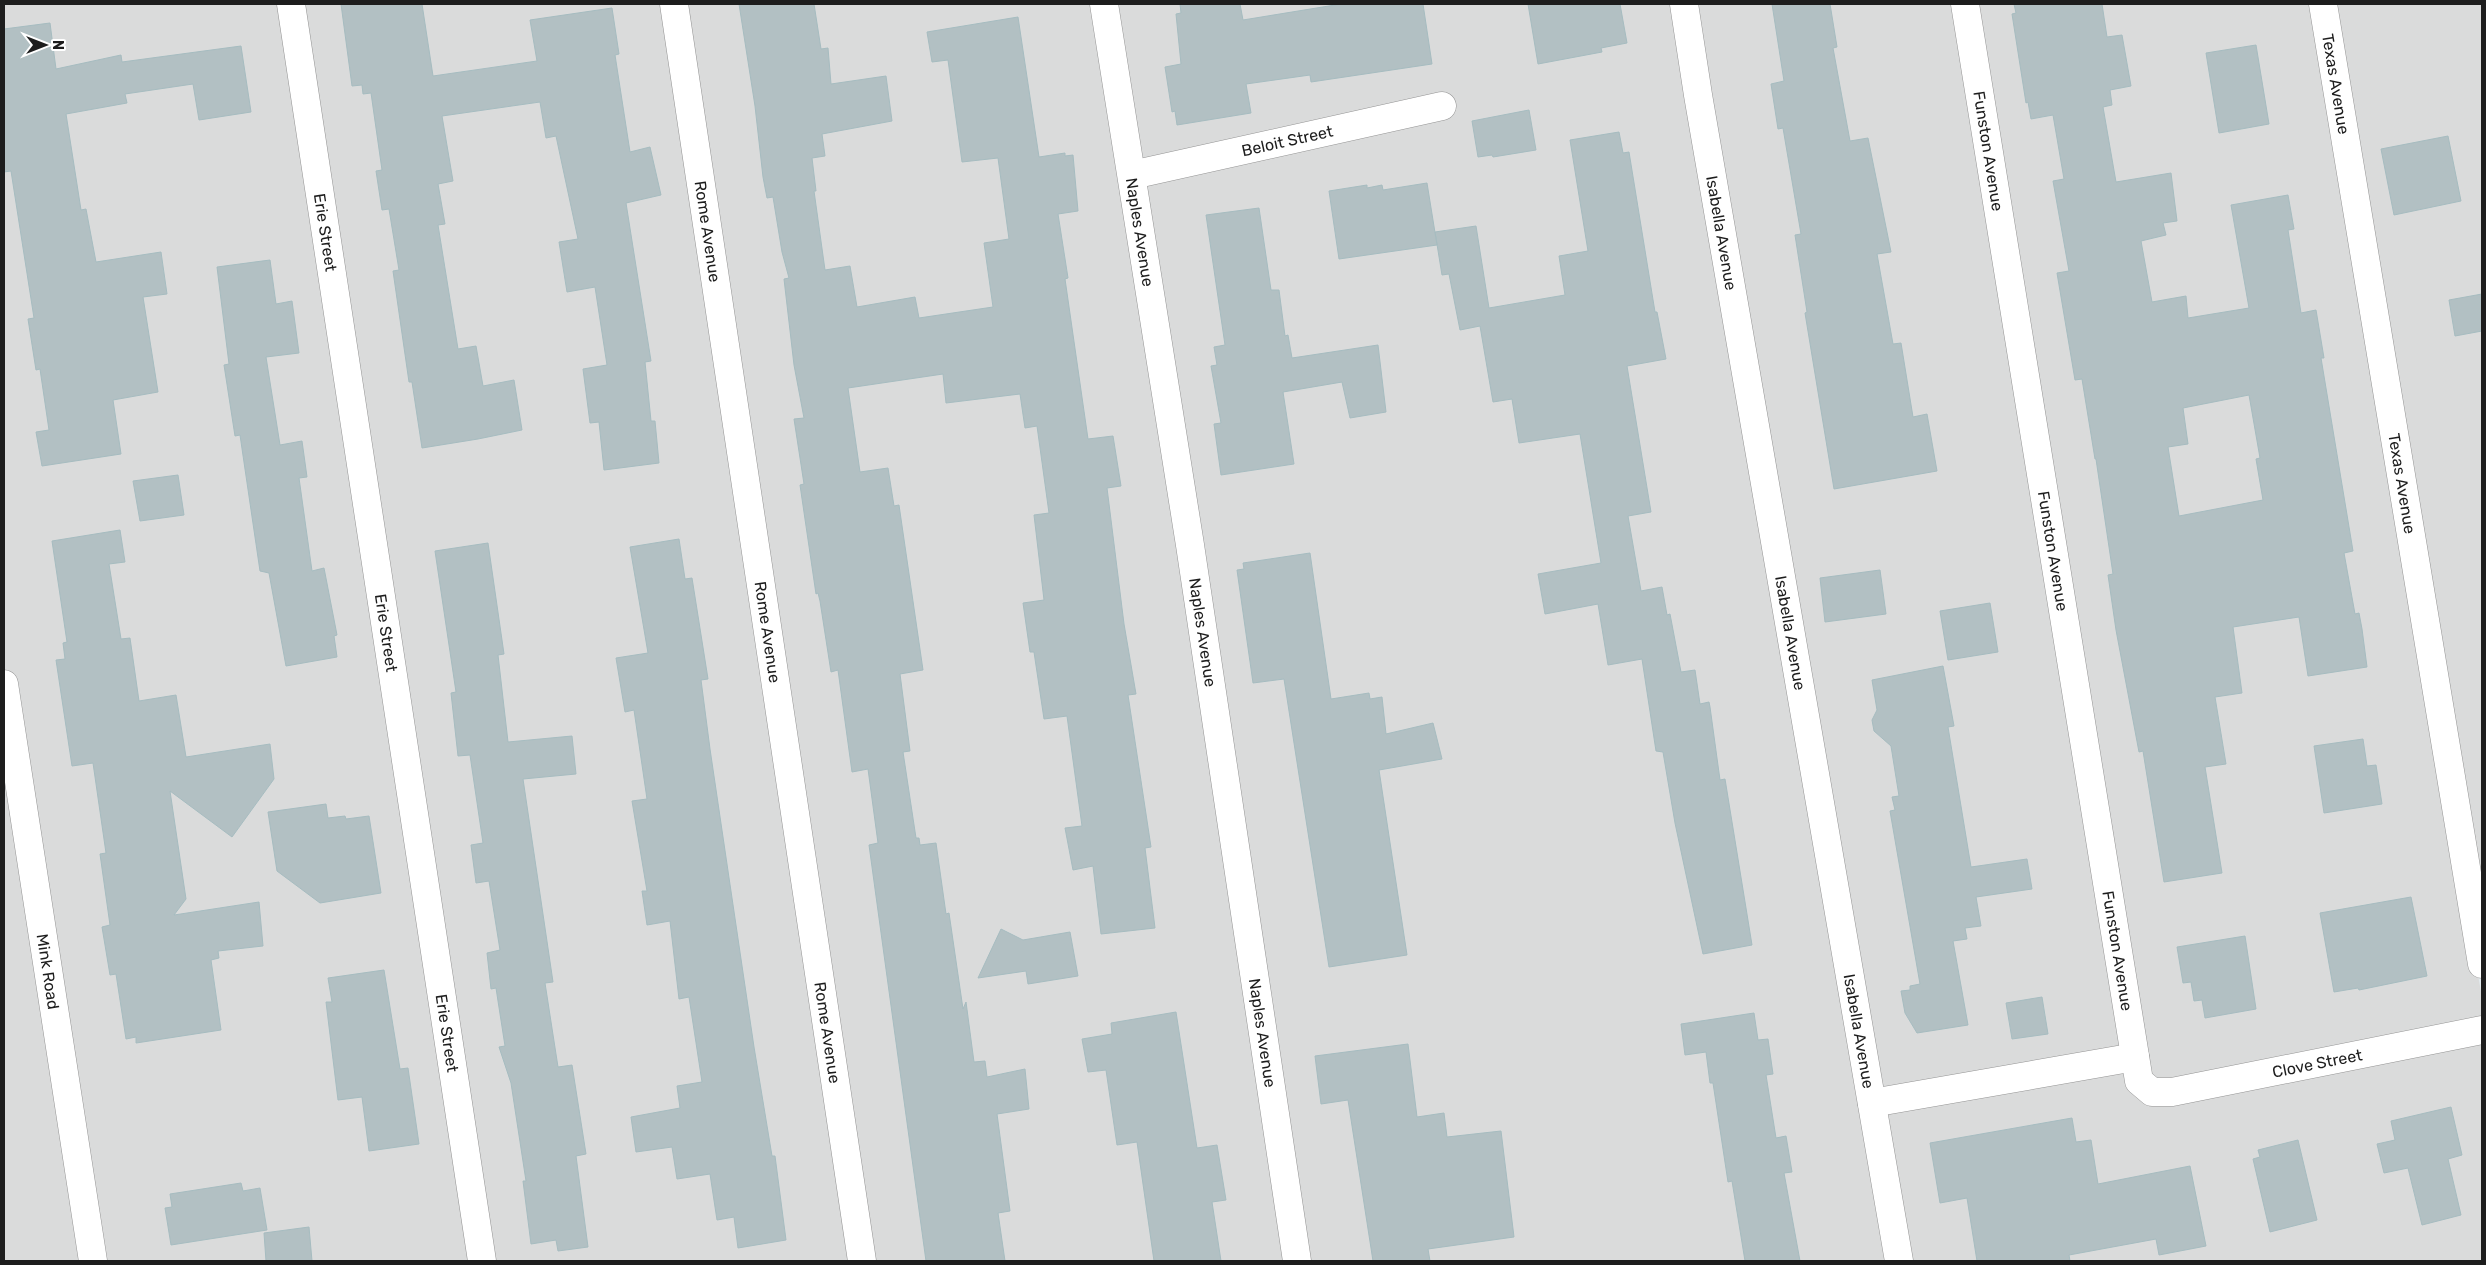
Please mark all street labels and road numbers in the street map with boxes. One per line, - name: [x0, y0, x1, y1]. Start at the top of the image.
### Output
- street label: Texas Avenue: [2318, 32, 2353, 136]
- street label: Funston Avenue: [1969, 90, 2007, 213]
- street label: Beloit Street: [1240, 122, 1335, 160]
- street label: Isabella Avenue: [1702, 174, 1741, 292]
- street label: Naples Avenue: [1122, 176, 1158, 288]
- street label: Rome Avenue: [691, 180, 724, 284]
- street label: Erie Street: [310, 192, 341, 273]
- street label: Texas Avenue: [2384, 432, 2420, 535]
- street label: Funston Avenue: [2034, 490, 2072, 612]
- street label: Isabella Avenue: [1771, 574, 1809, 692]
- street label: Naples Avenue: [1185, 576, 1220, 688]
- street label: Rome Avenue: [750, 580, 784, 684]
- street label: Erie Street: [371, 592, 401, 673]
- street label: Funston Avenue: [2098, 889, 2137, 1012]
- street label: Mink Road: [33, 933, 63, 1011]
- street label: Isabella Avenue: [1840, 972, 1878, 1090]
- street label: Naples Avenue: [1245, 977, 1280, 1089]
- street label: Rome Avenue: [810, 981, 844, 1085]
- street label: Erie Street: [432, 993, 462, 1074]
- street label: Clove Street: [2271, 1045, 2364, 1082]

